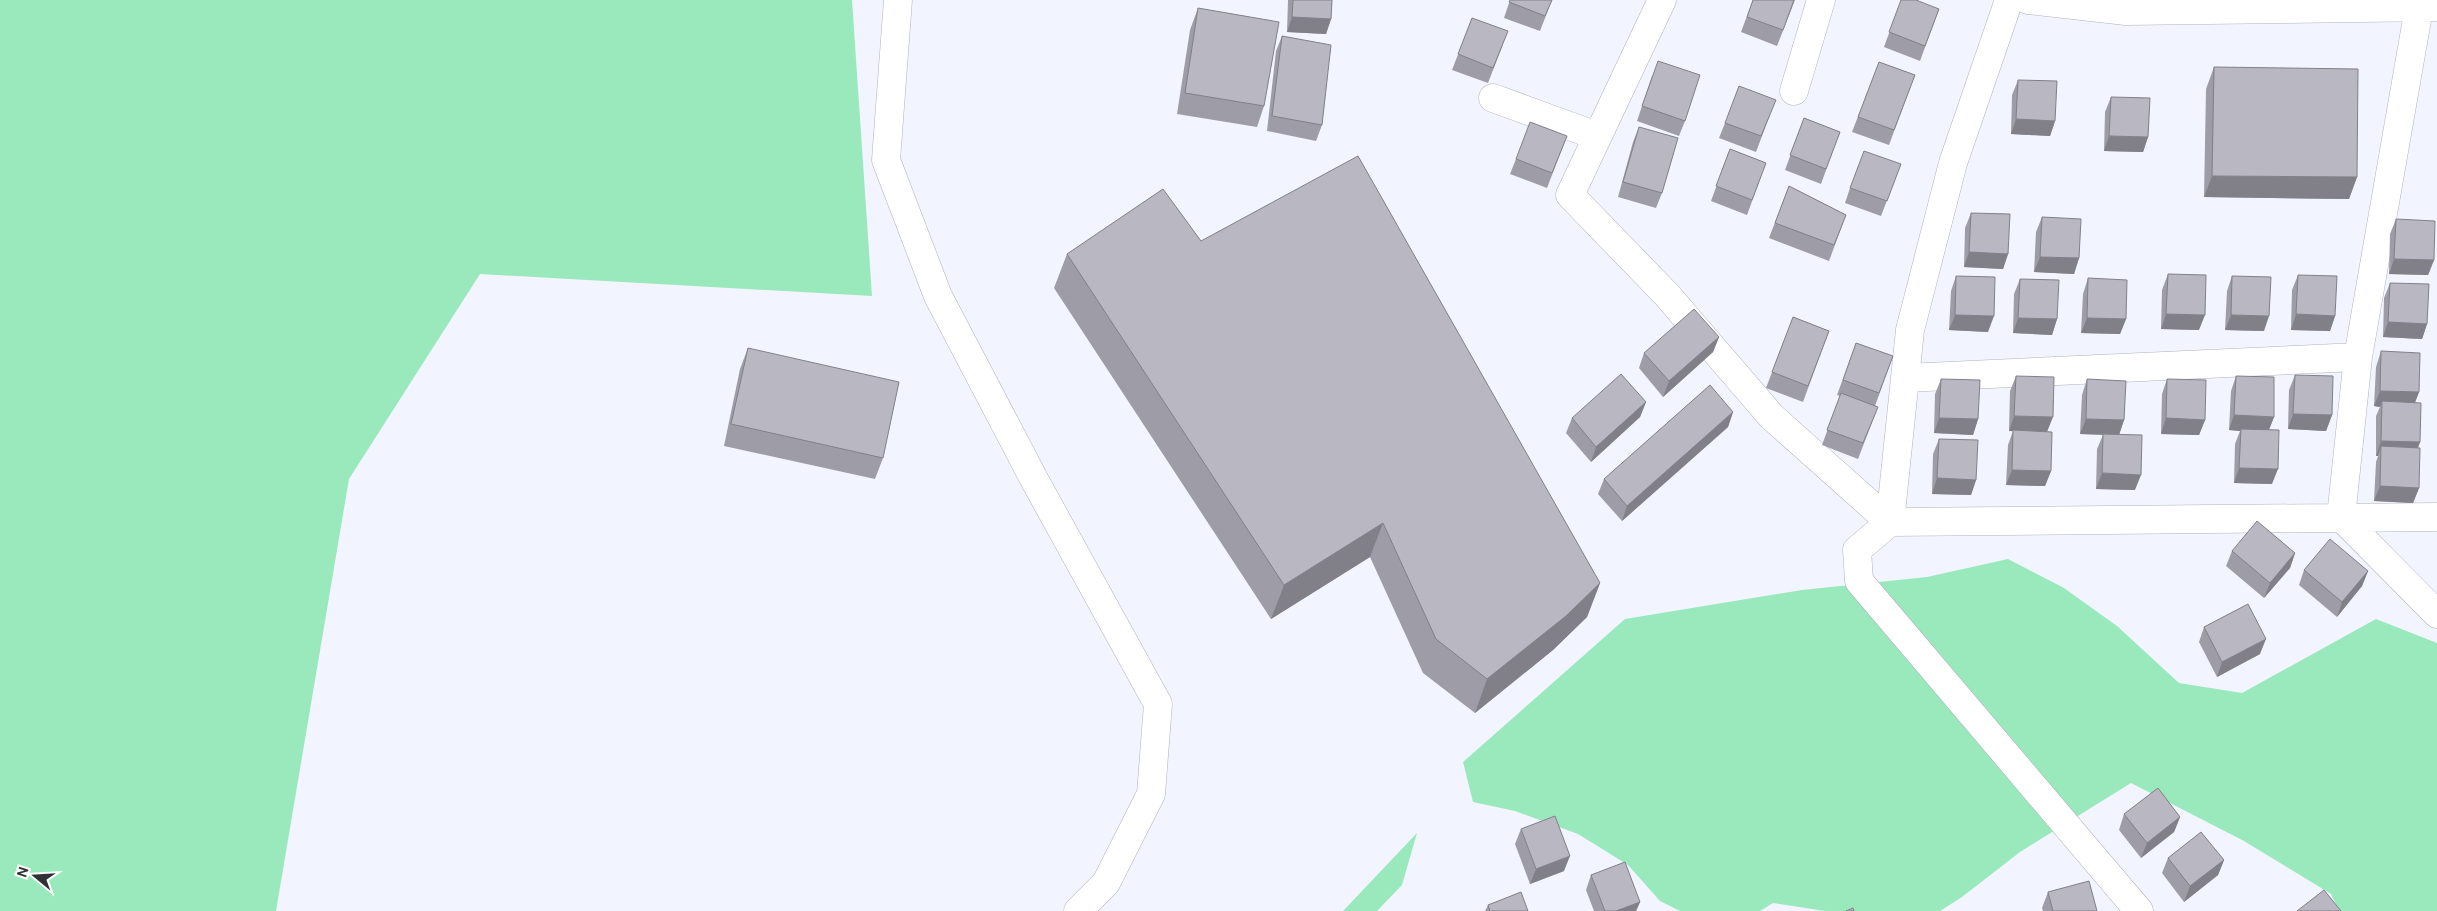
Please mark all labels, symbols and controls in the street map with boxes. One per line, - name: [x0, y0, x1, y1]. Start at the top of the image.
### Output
- north arrow: [10, 851, 60, 901]
- text: N: [13, 864, 33, 879]

